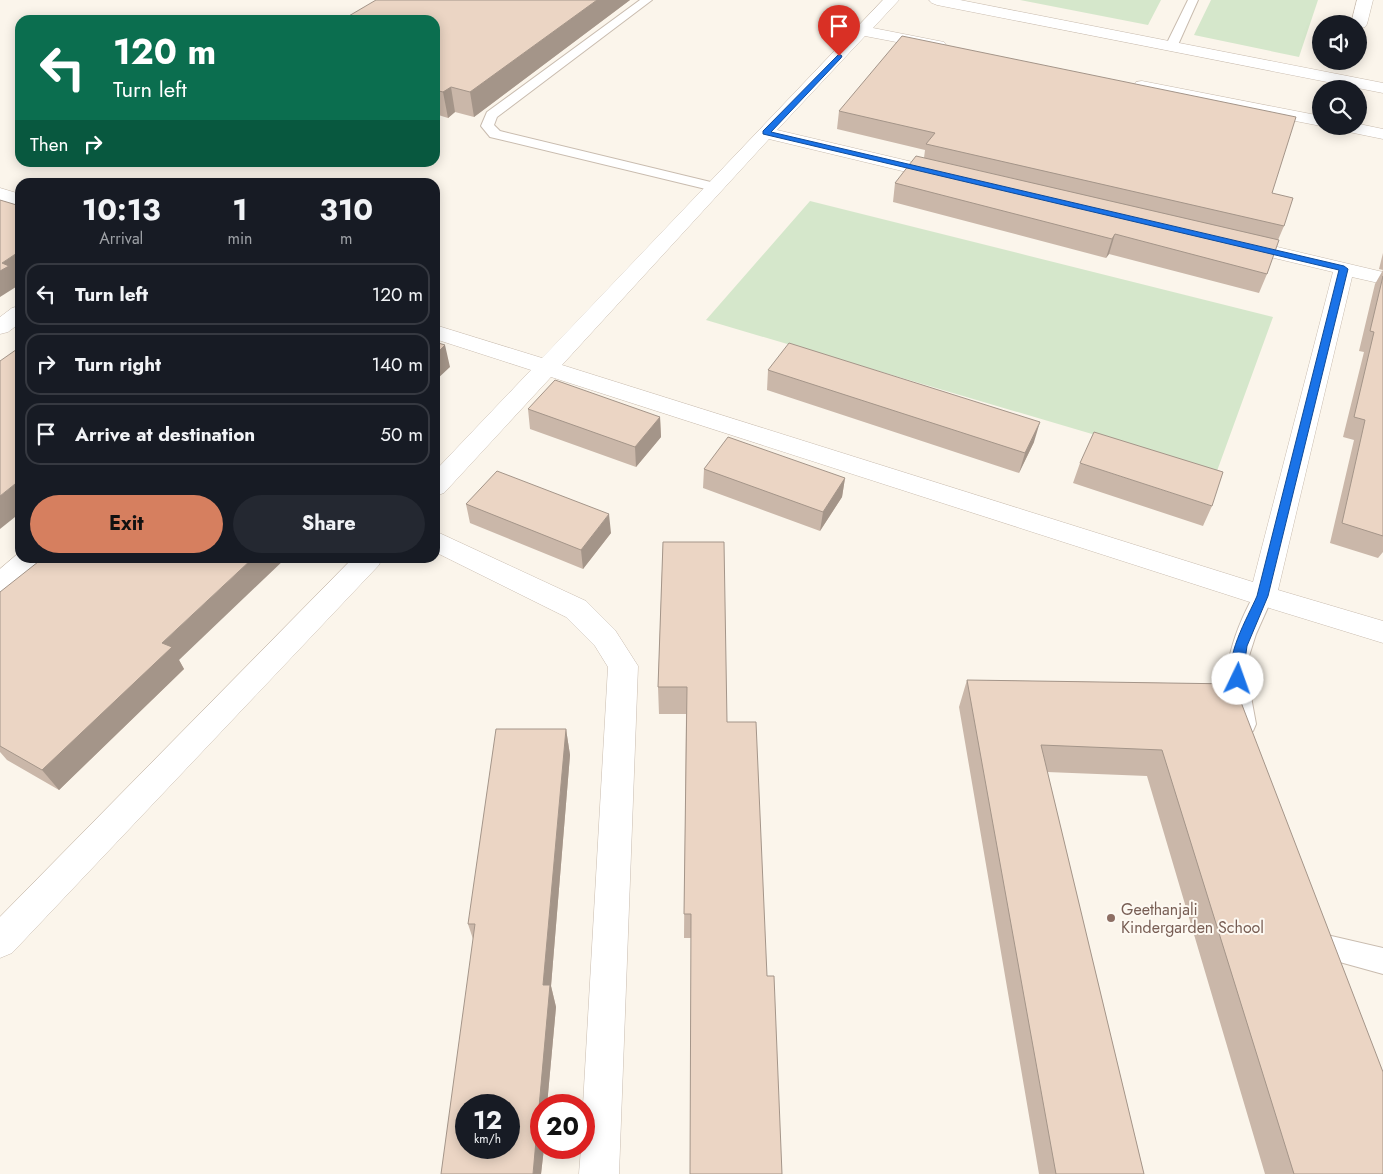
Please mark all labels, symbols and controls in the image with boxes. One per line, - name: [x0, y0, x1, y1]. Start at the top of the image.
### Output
- pin: [818, 5, 860, 56]
- icon: arrive: [825, 12, 853, 40]
- map controls: [1312, 15, 1367, 135]
- button: sound: [1312, 15, 1367, 70]
- text: 120 m: [113, 27, 216, 77]
- icon: left: [30, 35, 95, 100]
- text: Turn left: [113, 73, 187, 105]
- button: search: [1312, 80, 1367, 135]
- icon: right: [79, 130, 107, 158]
- text: Then: [30, 131, 69, 158]
- text: 10:13: [82, 188, 161, 231]
- text: 1: [232, 188, 248, 231]
- text: 310: [319, 188, 373, 231]
- text: Arrival: [99, 227, 143, 250]
- text: min: [227, 227, 252, 250]
- text: m: [340, 227, 352, 250]
- icon: left: [32, 280, 60, 308]
- text: Turn left: [75, 281, 148, 308]
- text: 120 m: [372, 281, 423, 308]
- icon: right: [32, 350, 60, 378]
- text: Turn right: [75, 351, 161, 378]
- text: 140 m: [371, 351, 423, 378]
- icon: arrive: [32, 420, 60, 448]
- text: Arrive at destination: [75, 421, 255, 448]
- text: 50 m: [380, 421, 423, 448]
- button: Exit: [30, 495, 223, 553]
- button: Share: [233, 495, 425, 553]
- position arrow: [1211, 652, 1263, 704]
- place label: Geethanjali Kindergarden School: [1121, 898, 1264, 939]
- marker: Geethanjali Kindergarden School: [1105, 912, 1117, 924]
- speed limit sign: 20: [530, 1094, 595, 1159]
- text: 12: [473, 1102, 502, 1138]
- text: km/h: [474, 1130, 501, 1148]

